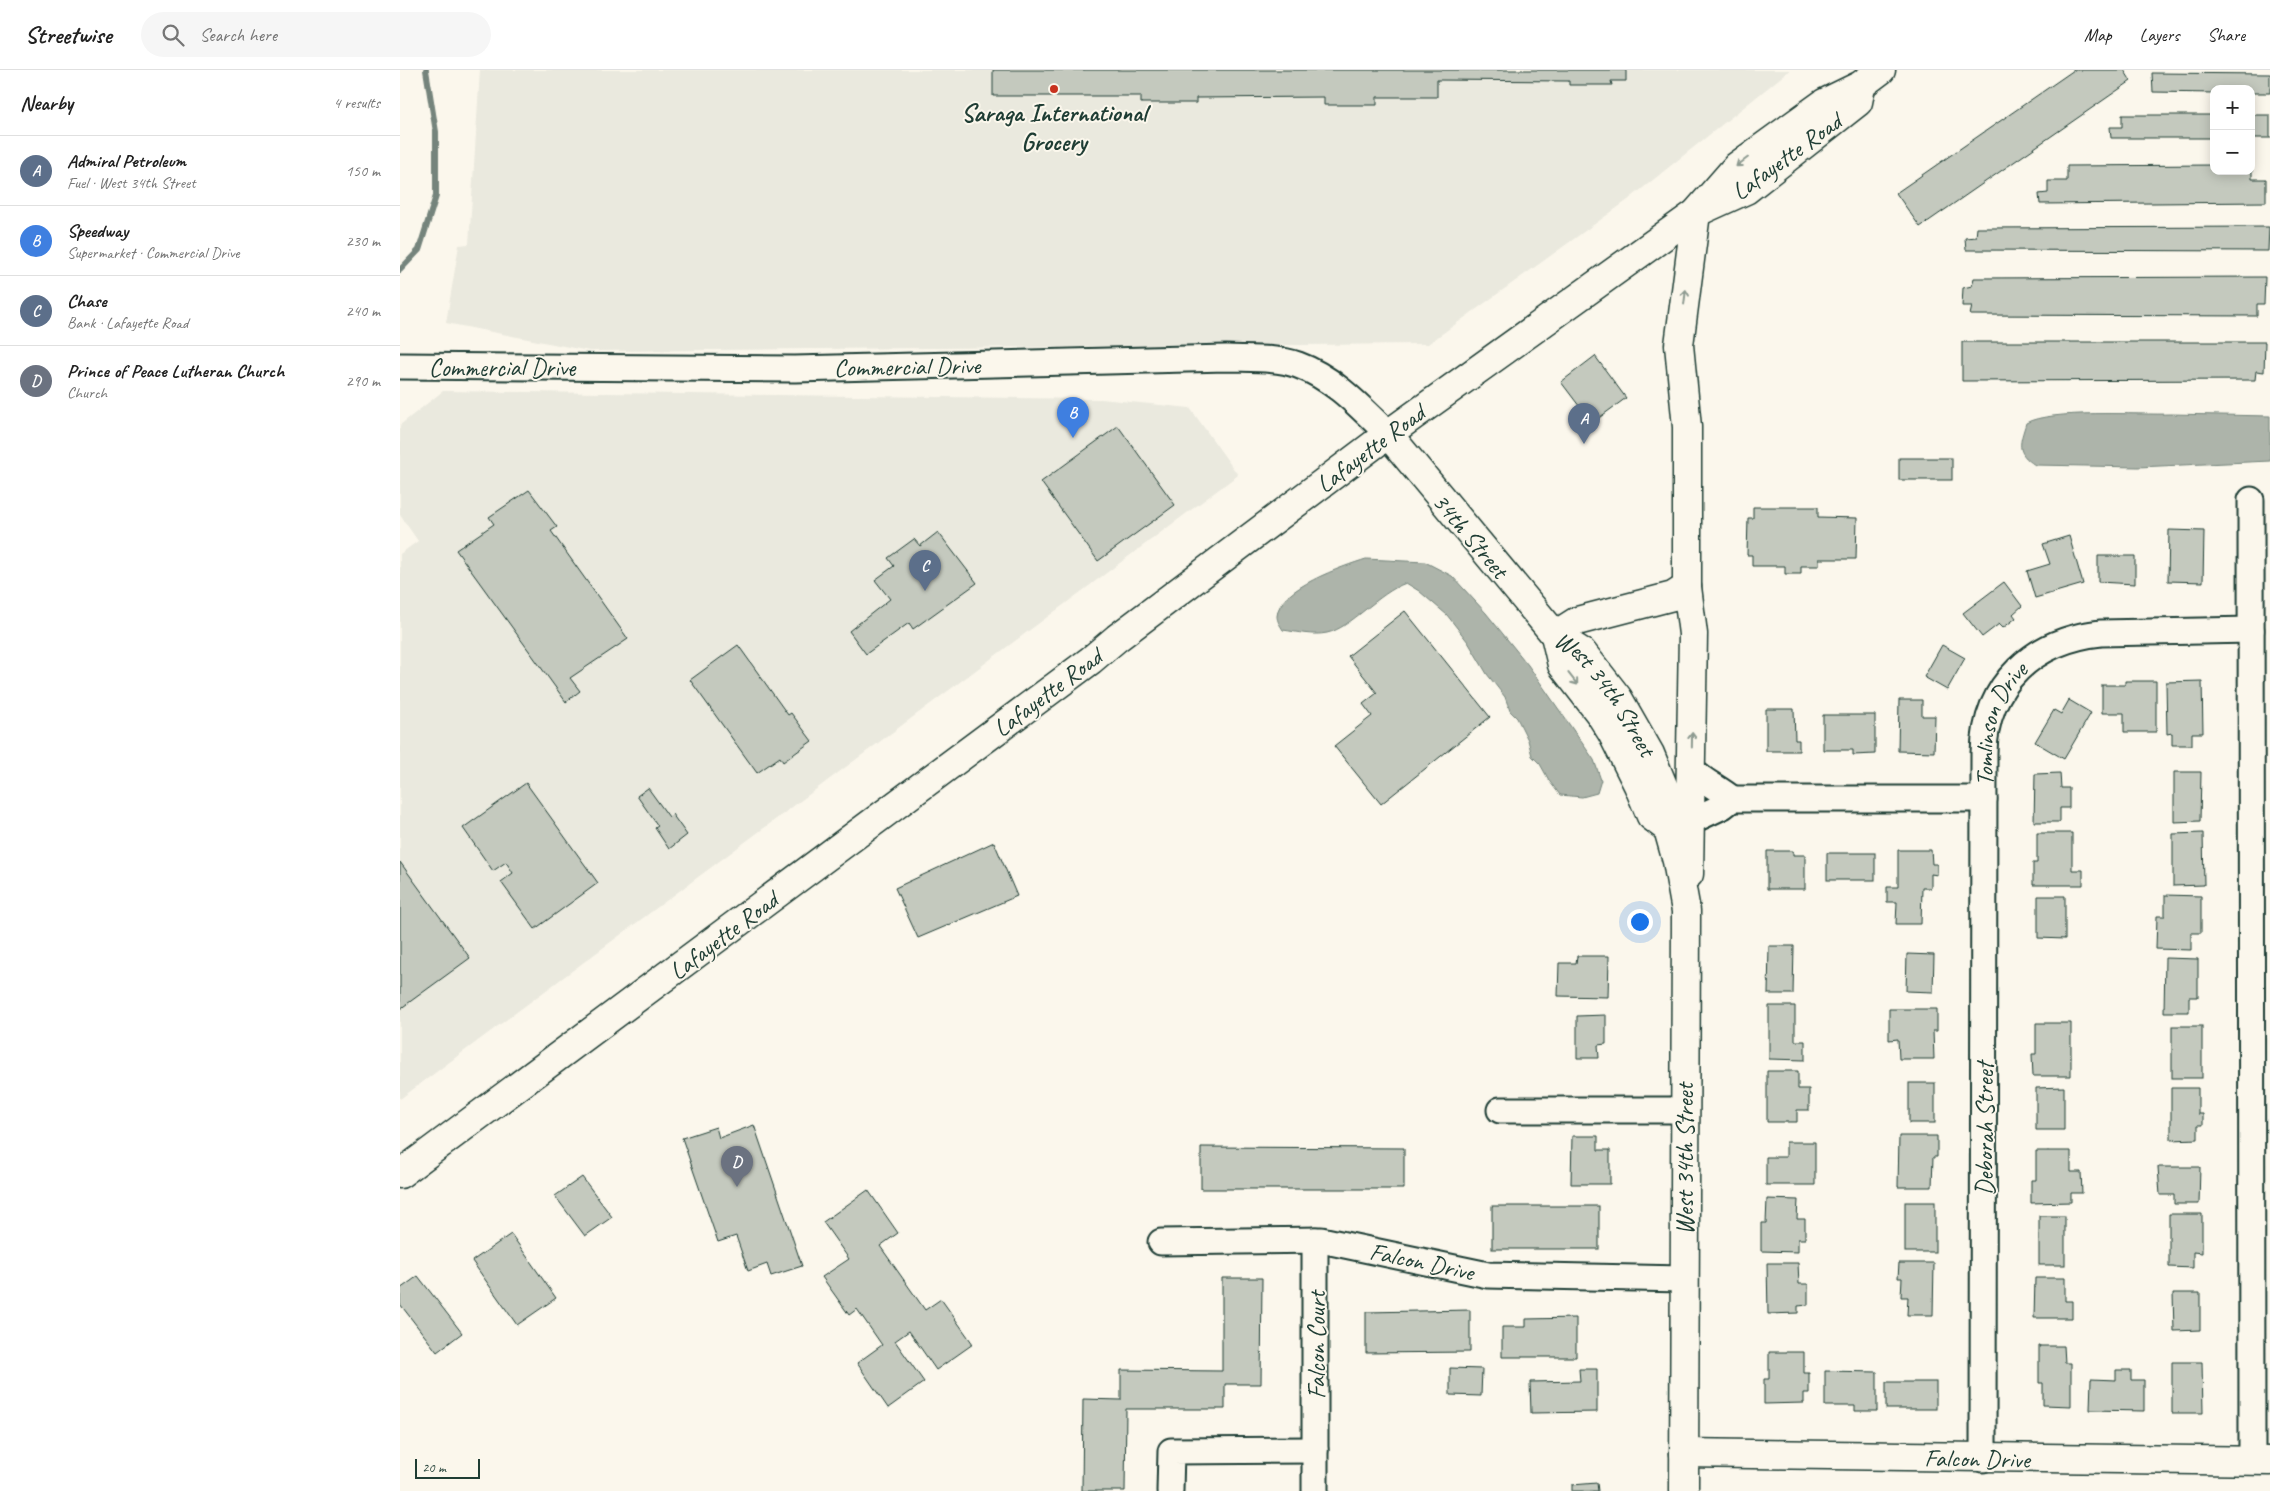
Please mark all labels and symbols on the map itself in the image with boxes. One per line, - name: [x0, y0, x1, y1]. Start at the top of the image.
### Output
- marker: Saraga International Grocery: [1048, 83, 1060, 95]
- place label: Saraga International Grocery: [961, 97, 1151, 158]
- street label: Lafayette Road: [1725, 104, 1851, 207]
- one-way arrow: [1736, 157, 1749, 168]
- one-way arrow: [1680, 289, 1690, 305]
- street label: Commercial Drive: [834, 350, 982, 384]
- street label: Commercial Drive: [429, 352, 577, 384]
- street label: Lafayette Road: [1310, 395, 1435, 500]
- pin: B: [1057, 397, 1089, 438]
- pin: A: [1568, 403, 1600, 444]
- street label: 34th Street: [1425, 486, 1517, 587]
- pin: C: [909, 550, 941, 591]
- street label: West 34th Street: [1548, 624, 1664, 764]
- street label: Lafayette Road: [987, 639, 1112, 744]
- street label: Tomlinson Drive: [1969, 653, 2036, 786]
- one-way arrow: [1567, 672, 1578, 685]
- one-way arrow: [1687, 732, 1697, 748]
- street label: Lafayette Road: [663, 882, 788, 987]
- your location: [1627, 909, 1653, 935]
- street label: Deborah Street: [1969, 1058, 2001, 1196]
- street label: West 34th Street: [1669, 1081, 1701, 1235]
- pin: D: [721, 1146, 753, 1187]
- street label: Falcon Drive: [1367, 1235, 1479, 1289]
- street label: Falcon Court: [1301, 1288, 1333, 1399]
- street label: Falcon Drive: [1924, 1442, 2032, 1476]
- scale bar: [415, 1456, 480, 1479]

